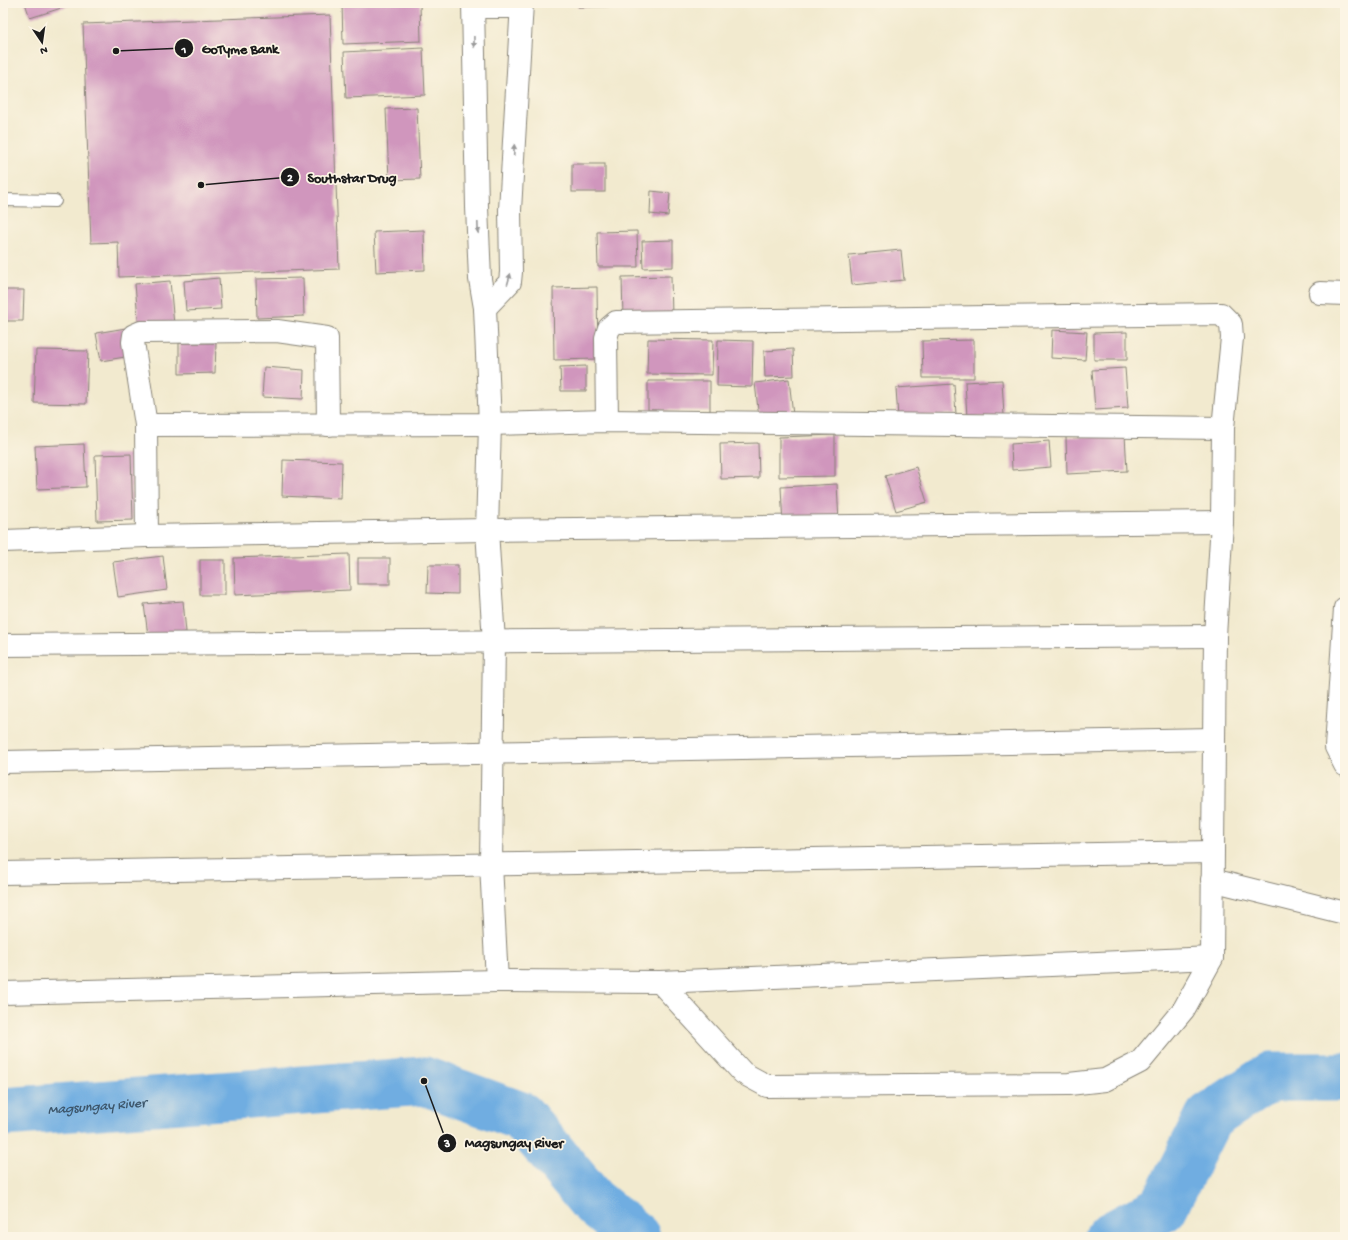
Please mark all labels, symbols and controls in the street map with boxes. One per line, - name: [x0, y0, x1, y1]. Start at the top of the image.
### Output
- north arrow: [22, 22, 62, 62]
- callout: GoTyme Bank: [174, 35, 287, 61]
- one-way arrow: [471, 36, 477, 49]
- text: GoTyme Bank: [202, 42, 280, 59]
- text: N: [39, 43, 49, 56]
- text: 1: [181, 44, 187, 58]
- one-way arrow: [510, 144, 517, 156]
- callout: Southstar Drug: [280, 164, 405, 190]
- text: Southstar Drug: [307, 171, 397, 188]
- text: 2: [287, 172, 293, 186]
- one-way arrow: [475, 222, 481, 235]
- one-way arrow: [506, 273, 512, 285]
- water label: Magsungay River: [47, 1095, 150, 1120]
- callout: Magsungay River: [437, 1130, 571, 1156]
- text: Magsungay River: [465, 1136, 565, 1153]
- text: 3: [443, 1138, 450, 1152]

